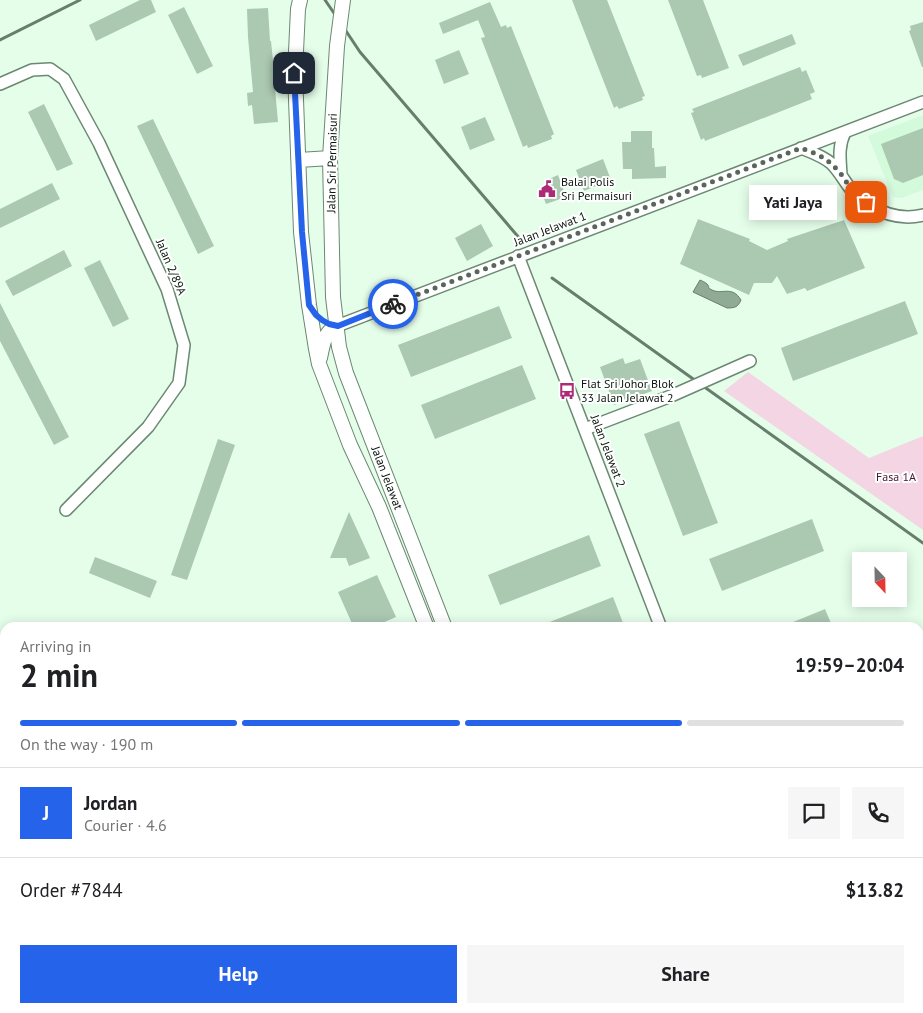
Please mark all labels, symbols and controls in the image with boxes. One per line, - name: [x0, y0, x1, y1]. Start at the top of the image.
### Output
- pin: [273, 52, 315, 94]
- icon: home: [280, 59, 308, 87]
- street label: Jalan Sri Permaisuri: [323, 113, 340, 214]
- place label: Balai Polis Sri Permaisuri: [561, 174, 632, 203]
- public building icon: Balai Polis Sri Permaisuri: [537, 179, 557, 199]
- pin: [845, 181, 887, 223]
- callout: Yati Jaya: [748, 184, 836, 220]
- icon: bag: [852, 188, 880, 216]
- text: Yati Jaya: [763, 192, 823, 212]
- street label: Jalan Jelawat 1: [511, 208, 588, 250]
- street label: Jalan 2/89A: [153, 236, 190, 297]
- courier: [368, 279, 418, 329]
- icon: bike: [379, 290, 407, 318]
- place label: Flat Sri Johor Blok 33 Jalan Jelawat 2: [581, 376, 674, 405]
- bus stop icon: Flat Sri Johor Blok 33 Jalan Jelawat 2: [557, 381, 577, 401]
- street label: Jalan Jelawat 2: [587, 412, 629, 489]
- street label: Jalan Jelawat: [368, 443, 406, 512]
- park label: Fasa 1A: [876, 469, 916, 484]
- north arrow: [852, 552, 908, 608]
- map controls: [852, 552, 907, 607]
- text: Arriving in: [20, 636, 91, 656]
- text: 19:59–20:04: [795, 653, 904, 677]
- text: 2 min: [20, 654, 98, 696]
- text: On the way · 190 m: [20, 734, 153, 754]
- button: chat: [788, 787, 840, 839]
- button: phone: [852, 787, 904, 839]
- text: Jordan: [84, 791, 137, 815]
- text: J: [43, 801, 49, 825]
- text: Courier · 4.6: [84, 815, 167, 835]
- text: Order #7844: [20, 878, 123, 902]
- text: $13.82: [845, 878, 904, 902]
- button: Help: [20, 945, 457, 1003]
- button: Share: [467, 945, 904, 1003]

